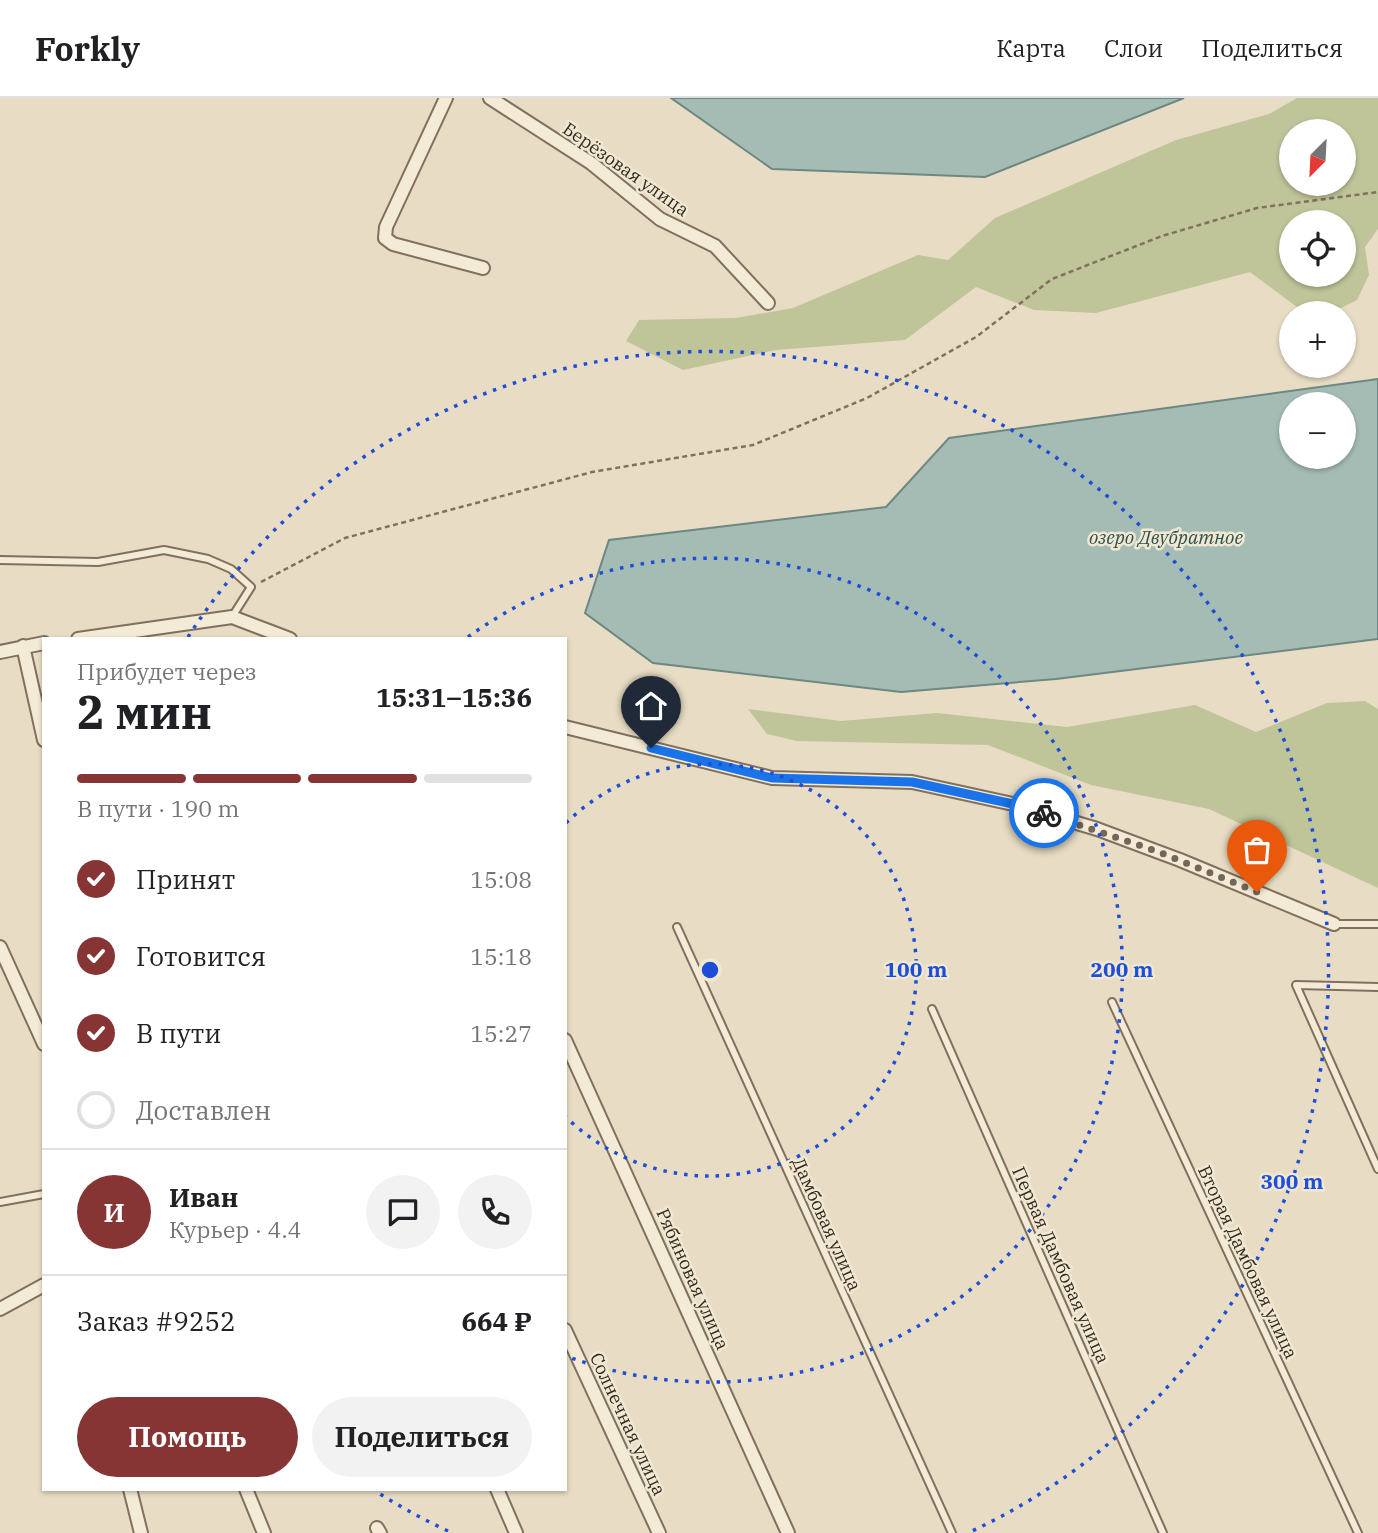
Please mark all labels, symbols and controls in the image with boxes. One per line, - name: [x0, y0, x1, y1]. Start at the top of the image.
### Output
- text: Forkly: [35, 27, 140, 70]
- text: Карта: [996, 32, 1066, 64]
- text: Слои: [1104, 32, 1163, 64]
- text: Поделиться: [1201, 32, 1343, 64]
- street label: Берёзовая улица: [558, 117, 694, 221]
- north arrow: [1279, 119, 1356, 196]
- map controls: [1279, 119, 1356, 469]
- button: locate: [1279, 210, 1356, 287]
- button: +: [1279, 301, 1356, 378]
- button: −: [1279, 392, 1356, 469]
- water label: озеро Двубратное: [1089, 525, 1244, 549]
- text: Прибудет через: [77, 656, 257, 686]
- pin: [621, 676, 681, 748]
- text: 15:31–15:36: [376, 680, 532, 714]
- text: 2 мин: [77, 682, 212, 742]
- icon: home: [632, 687, 670, 725]
- courier: [1009, 778, 1079, 848]
- text: В пути · 190 m: [77, 793, 239, 823]
- icon: bike: [1025, 794, 1063, 832]
- pin: [1227, 820, 1287, 892]
- icon: bag: [1238, 831, 1276, 869]
- icon: check: [77, 860, 115, 898]
- text: Принят: [136, 862, 235, 896]
- text: 15:08: [470, 864, 532, 894]
- icon: check: [77, 937, 115, 975]
- text: Готовится: [136, 939, 266, 973]
- text: 15:18: [470, 941, 532, 971]
- text: 100 m: [884, 955, 948, 983]
- text: 200 m: [1090, 955, 1154, 983]
- centre of rings: [698, 958, 722, 982]
- icon: check: [77, 1014, 115, 1052]
- text: В пути: [136, 1016, 221, 1050]
- text: 15:27: [470, 1018, 532, 1048]
- text: Доставлен: [136, 1093, 271, 1127]
- street label: Дамбовая улица: [787, 1154, 867, 1295]
- street label: Вторая Дамбовая улица: [1193, 1162, 1303, 1363]
- street label: Первая Дамбовая улица: [1007, 1163, 1115, 1367]
- text: 300 m: [1260, 1167, 1324, 1195]
- button: chat: [366, 1175, 440, 1249]
- button: phone: [458, 1175, 532, 1249]
- text: Иван: [169, 1180, 238, 1214]
- text: И: [103, 1195, 125, 1229]
- street label: Рябиновая улица: [651, 1205, 735, 1354]
- text: Курьер · 4.4: [169, 1214, 301, 1244]
- text: Заказ #9252: [77, 1304, 236, 1338]
- text: 664 ₽: [461, 1304, 532, 1338]
- street label: Солнечная улица: [585, 1349, 671, 1499]
- button: Помощь: [77, 1397, 298, 1477]
- button: Поделиться: [312, 1397, 532, 1477]

